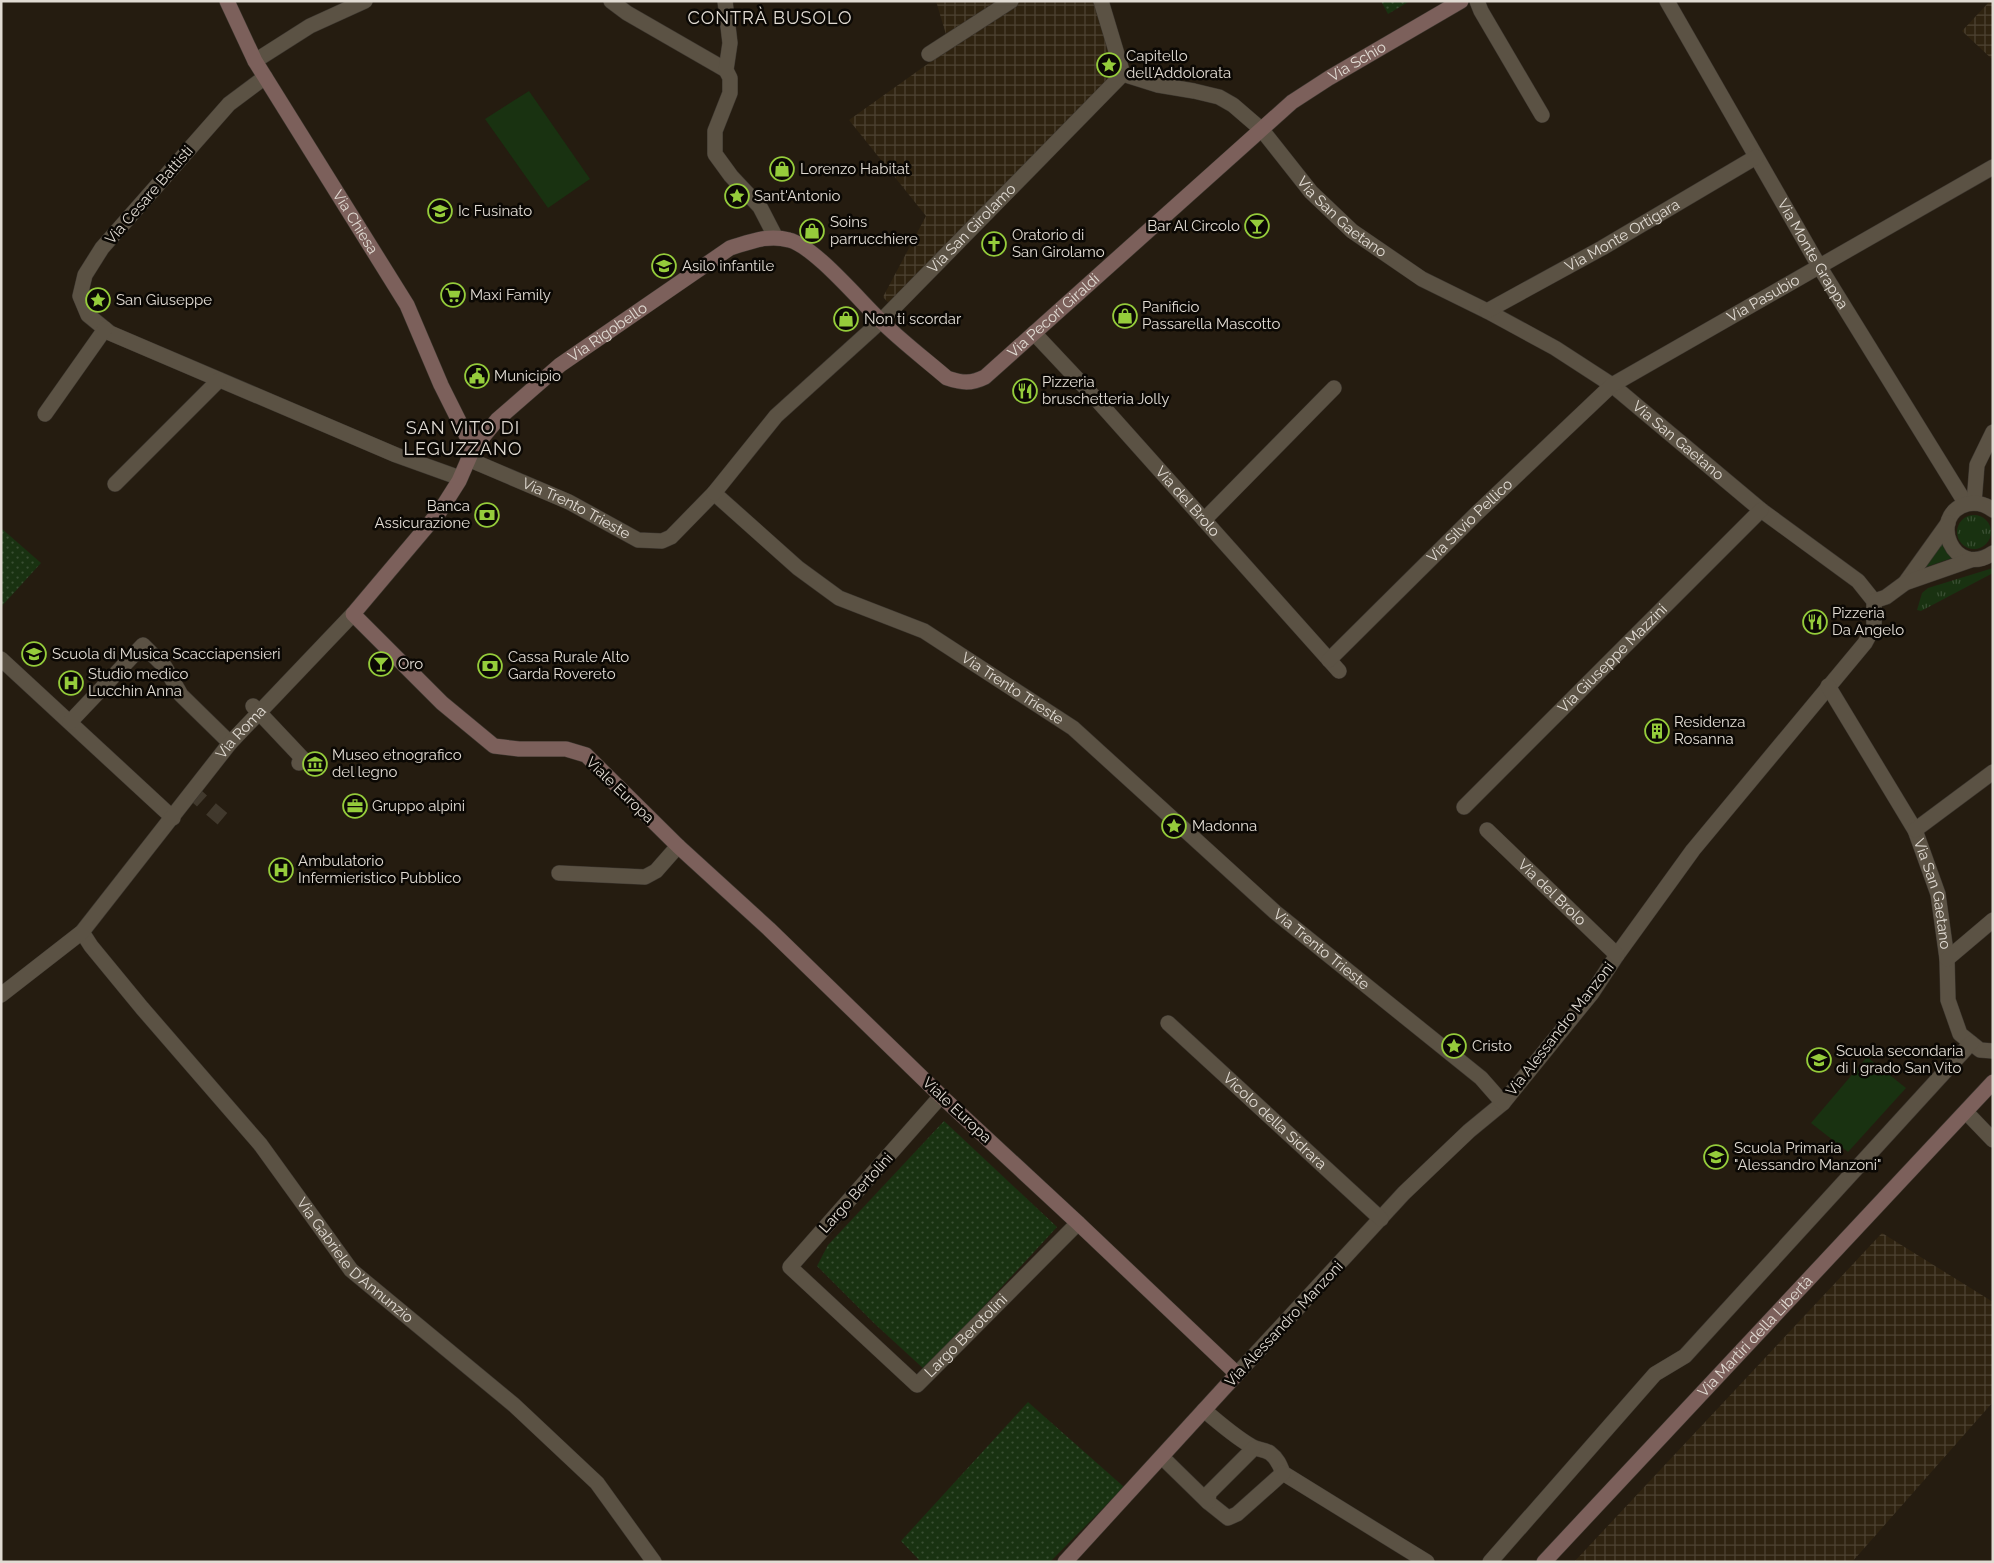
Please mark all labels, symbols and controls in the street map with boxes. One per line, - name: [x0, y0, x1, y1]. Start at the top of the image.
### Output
- district label: CONTRÀ BUSOLO: [687, 6, 853, 28]
- street label: Via Schio: [1325, 38, 1389, 85]
- place label: Capitello dell'Addolorata: [1126, 47, 1231, 82]
- place icon: Capitello dell'Addolorata: [1096, 52, 1122, 78]
- street label: Via Cesare Battisti: [101, 142, 197, 248]
- shop icon: Lorenzo Habitat: [769, 156, 795, 182]
- place label: Lorenzo Habitat: [800, 160, 910, 178]
- street label: Via San Gaetano: [1293, 173, 1390, 261]
- street label: Via San Girolamo: [924, 180, 1020, 277]
- place icon: Sant'Antonio: [724, 183, 750, 209]
- street label: Via Chiesa: [329, 187, 382, 257]
- place label: Sant'Antonio: [754, 187, 841, 205]
- street label: Via Monte Ortigara: [1562, 195, 1683, 275]
- street label: Via Monte Grappa: [1773, 196, 1852, 312]
- school or university icon: Ic Fusinato: [427, 198, 453, 224]
- place label: Ic Fusinato: [458, 202, 532, 220]
- place label: Soins parrucchiere: [830, 213, 918, 248]
- bar icon: Bar Al Circolo: [1244, 213, 1270, 239]
- place label: Bar Al Circolo: [1147, 217, 1240, 235]
- shop icon: Soins parrucchiere: [799, 218, 825, 244]
- place label: Oratorio di San Girolamo: [1012, 226, 1105, 261]
- church icon: Oratorio di San Girolamo: [981, 231, 1007, 257]
- school or university icon: Asilo infantile: [651, 253, 677, 279]
- place label: Asilo infantile: [682, 257, 774, 275]
- street label: Via Pecori Giraldi: [1004, 270, 1103, 361]
- street label: Via Pasubio: [1724, 271, 1803, 326]
- supermarket icon: Maxi Family: [440, 282, 466, 308]
- place label: Maxi Family: [470, 286, 551, 304]
- place icon: San Giuseppe: [85, 287, 111, 313]
- place label: San Giuseppe: [116, 291, 212, 309]
- place label: Panificio Passarella Mascotto: [1142, 298, 1280, 333]
- street label: Via Rigobello: [565, 299, 651, 366]
- shop icon: Panificio Passarella Mascotto: [1112, 303, 1138, 329]
- shop icon: Non ti scordar: [833, 306, 859, 332]
- place label: Non ti scordar: [864, 310, 962, 328]
- public building icon: Municipio: [464, 363, 490, 389]
- place label: Municipio: [494, 367, 561, 385]
- place label: Pizzeria bruschetteria Jolly: [1042, 373, 1169, 408]
- restaurant icon: Pizzeria bruschetteria Jolly: [1012, 378, 1038, 404]
- street label: Via San Gaetano: [1629, 397, 1728, 484]
- district label: SAN VITO DI LEGUZZANO: [404, 417, 522, 459]
- street label: Via del Brolo: [1152, 463, 1224, 540]
- street label: Via Trento Trieste: [519, 474, 634, 543]
- street label: Via Silvio Pellico: [1423, 475, 1516, 566]
- place label: Banca Assicurazione: [375, 497, 470, 532]
- bank icon: Banca Assicurazione: [474, 502, 500, 528]
- street label: Via Giuseppe Mazzini: [1554, 600, 1671, 717]
- place label: Pizzeria Da Angelo: [1832, 604, 1904, 639]
- restaurant icon: Pizzeria Da Angelo: [1802, 609, 1828, 635]
- school or university icon: Scuola di Musica Scacciapensieri: [21, 641, 47, 667]
- place label: Scuola di Musica Scacciapensieri: [52, 645, 281, 663]
- place label: Cassa Rurale Alto Garda Rovereto: [508, 648, 629, 683]
- street label: Via Trento Trieste: [958, 649, 1067, 729]
- bar icon: Oro: [368, 651, 394, 677]
- bank icon: Cassa Rurale Alto Garda Rovereto: [477, 653, 503, 679]
- place label: Oro: [398, 655, 423, 673]
- place label: Studio medico Lucchin Anna: [88, 665, 189, 700]
- hospital icon: Studio medico Lucchin Anna: [58, 670, 84, 696]
- street label: Via Roma: [212, 702, 270, 762]
- place label: Residenza Rosanna: [1674, 713, 1745, 748]
- building icon: Residenza Rosanna: [1644, 718, 1670, 744]
- place label: Museo etnografico del legno: [332, 746, 462, 781]
- museum icon: Museo etnografico del legno: [302, 751, 328, 777]
- street label: Viale Europa: [582, 753, 658, 827]
- office icon: Gruppo alpini: [342, 793, 368, 819]
- place label: Gruppo alpini: [372, 797, 465, 815]
- place icon: Madonna: [1161, 813, 1187, 839]
- place label: Madonna: [1192, 817, 1257, 835]
- street label: Via San Gaetano: [1910, 836, 1955, 950]
- place label: Ambulatorio Infermieristico Pubblico: [298, 852, 461, 887]
- street label: Via del Brolo: [1514, 855, 1590, 929]
- hospital icon: Ambulatorio Infermieristico Pubblico: [268, 857, 294, 883]
- street label: Via Trento Trieste: [1269, 905, 1373, 994]
- street label: Via Alessandro Manzoni: [1502, 959, 1618, 1099]
- place icon: Cristo: [1441, 1033, 1467, 1059]
- place label: Cristo: [1472, 1037, 1512, 1055]
- place label: Scuola secondaria di I grado San Vito: [1836, 1042, 1963, 1077]
- school or university icon: Scuola secondaria di I grado San Vito: [1806, 1047, 1832, 1073]
- street label: Vicolo della Sidrara: [1219, 1069, 1330, 1173]
- street label: Viale Europa: [919, 1074, 995, 1146]
- place label: Scuola Primaria "Alessandro Manzoni": [1734, 1139, 1881, 1174]
- school or university icon: Scuola Primaria "Alessandro Manzoni": [1703, 1144, 1729, 1170]
- street label: Largo Bertolini: [815, 1149, 897, 1237]
- street label: Via Gabriele D'Annunzio: [293, 1194, 417, 1327]
- street label: Via Alessandro Manzoni: [1221, 1258, 1347, 1390]
- street label: Via Martiri della Libertà: [1694, 1272, 1816, 1401]
- street label: Largo Berotolini: [921, 1290, 1011, 1381]

